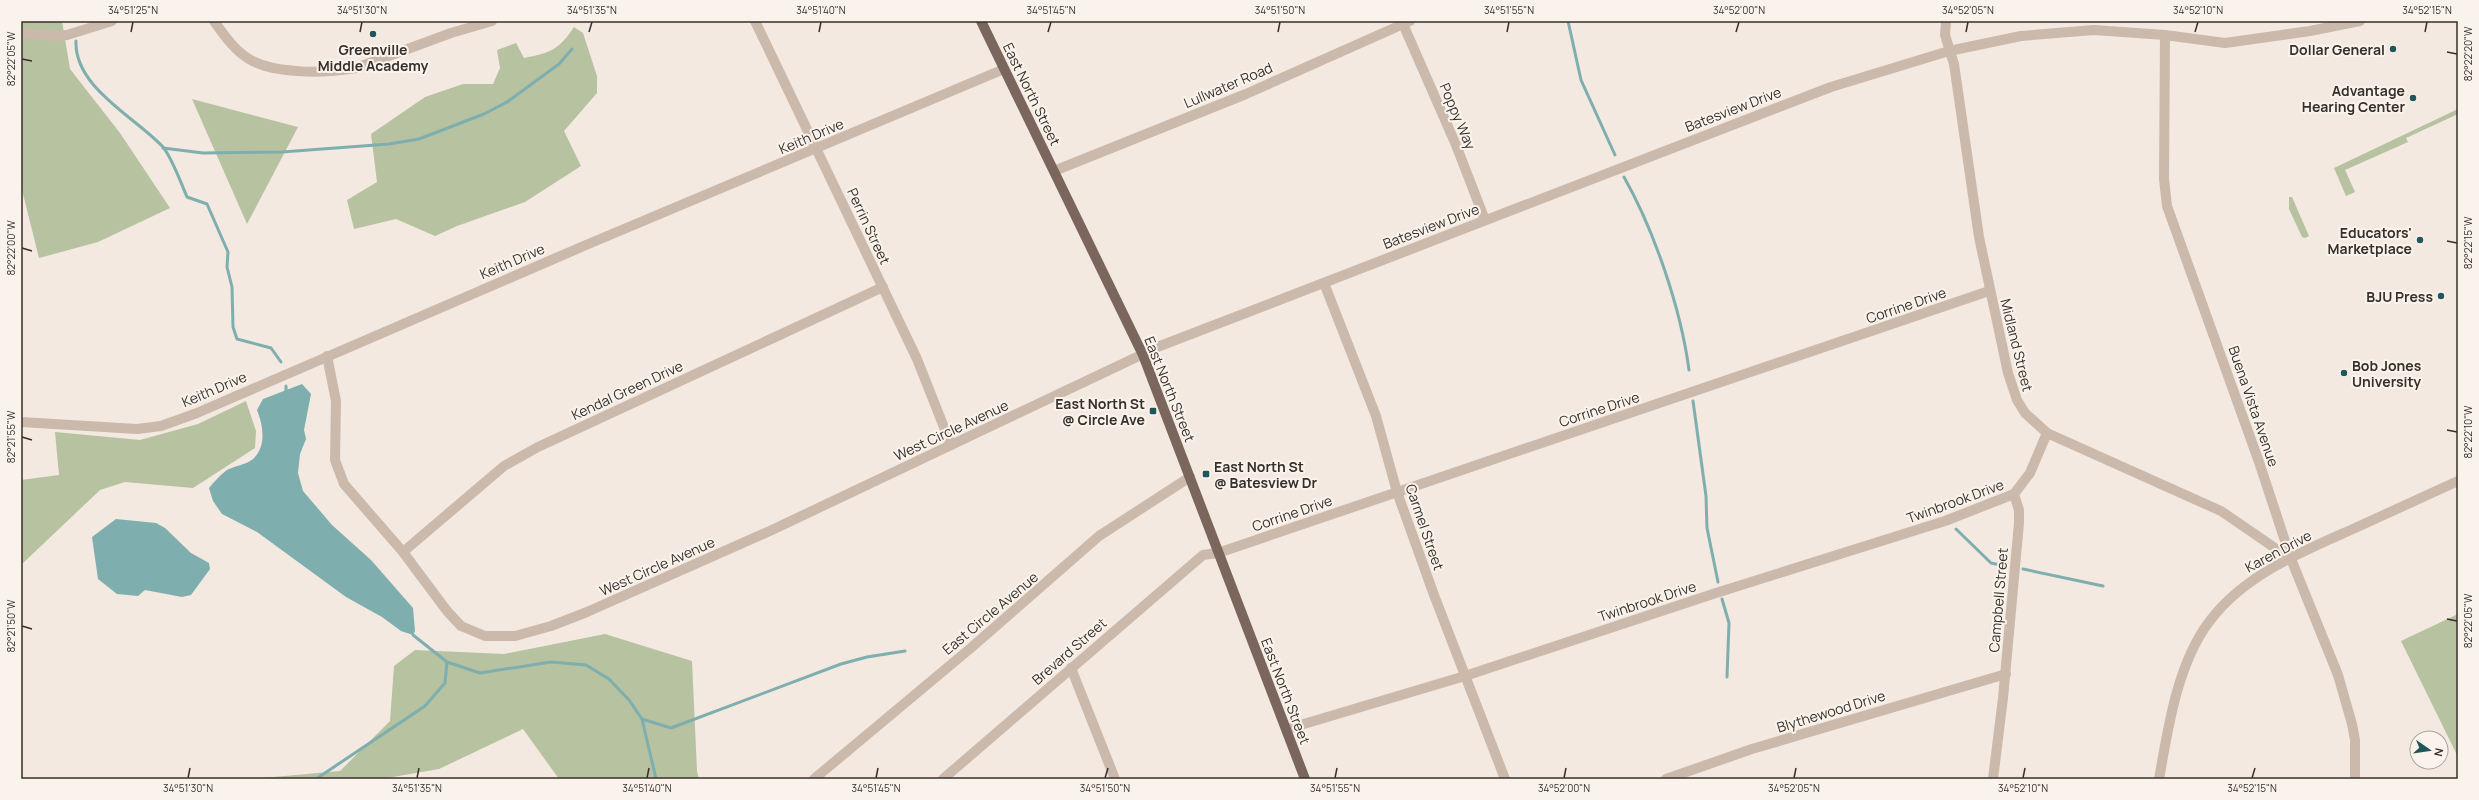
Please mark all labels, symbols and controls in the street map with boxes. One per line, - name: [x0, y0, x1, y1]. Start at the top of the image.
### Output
- text: 34°51'25"N: [108, 3, 158, 17]
- text: 34°51'30"N: [337, 3, 387, 17]
- text: 34°51'35"N: [567, 3, 617, 17]
- text: 34°51'40"N: [796, 3, 846, 17]
- text: 34°51'45"N: [1027, 3, 1076, 17]
- text: 34°51'50"N: [1255, 3, 1305, 17]
- text: 34°51'55"N: [1484, 3, 1534, 17]
- text: 34°52'00"N: [1713, 3, 1765, 17]
- text: 34°52'05"N: [1942, 3, 1994, 17]
- text: 34°52'10"N: [2173, 3, 2223, 17]
- text: 34°52'15"N: [2402, 3, 2452, 17]
- text: 82°22'20"W: [2461, 26, 2475, 81]
- marker: Greenville Middle Academy: [368, 29, 378, 39]
- text: 82°22'05"W: [4, 31, 18, 86]
- street label: East North Street: [999, 39, 1065, 149]
- place label: Greenville Middle Academy: [318, 40, 429, 75]
- place label: Dollar General: [2289, 40, 2385, 59]
- marker: Dollar General: [2388, 44, 2398, 54]
- street label: Lullwater Road: [1181, 58, 1275, 112]
- street label: Poppy Way: [1436, 80, 1481, 153]
- place label: Advantage Hearing Center: [2302, 81, 2405, 116]
- street label: Batesview Drive: [1682, 82, 1784, 136]
- marker: Advantage Hearing Center: [2408, 93, 2418, 103]
- street label: Keith Drive: [776, 114, 846, 158]
- street label: Perrin Street: [843, 185, 895, 268]
- street label: Batesview Drive: [1380, 199, 1482, 253]
- text: 82°22'15"W: [2461, 216, 2475, 269]
- text: 82°22'00"W: [4, 220, 18, 276]
- place label: Educators' Marketplace: [2328, 223, 2412, 258]
- marker: Educators' Marketplace: [2415, 235, 2425, 245]
- street label: Keith Drive: [477, 239, 547, 283]
- street label: Corrine Drive: [1863, 282, 1949, 328]
- place label: BJU Press: [2366, 287, 2433, 306]
- marker: BJU Press: [2436, 291, 2446, 301]
- street label: Midland Street: [1996, 297, 2038, 394]
- street label: East North Street: [1140, 333, 1200, 445]
- street label: Buena Vista Avenue: [2224, 343, 2284, 469]
- street label: Kendal Green Drive: [568, 356, 686, 424]
- place label: Bob Jones University: [2352, 356, 2422, 391]
- street label: Keith Drive: [179, 367, 249, 411]
- marker: Bob Jones University: [2339, 368, 2349, 378]
- street label: Corrine Drive: [1556, 387, 1642, 431]
- place label: East North St @ Circle Ave: [1055, 394, 1145, 429]
- street label: West Circle Avenue: [891, 395, 1011, 465]
- text: 82°22'10"W: [2461, 405, 2475, 458]
- marker: East North St @ Circle Ave: [1148, 406, 1158, 416]
- text: 82°21'55"W: [4, 410, 18, 463]
- place label: East North St @ Batesview Dr: [1214, 457, 1318, 492]
- marker: East North St @ Batesview Dr: [1201, 469, 1211, 479]
- street label: Twinbrook Drive: [1904, 475, 2006, 527]
- street label: Carmel Street: [1401, 481, 1449, 573]
- street label: Corrine Drive: [1249, 490, 1335, 536]
- street label: Karen Drive: [2241, 526, 2315, 576]
- street label: West Circle Avenue: [596, 532, 718, 600]
- street label: Campbell Street: [1984, 547, 2012, 653]
- street label: East Circle Avenue: [938, 567, 1042, 659]
- street label: Twinbrook Drive: [1596, 576, 1698, 626]
- text: 82°22'05"W: [2461, 593, 2475, 648]
- text: 82°21'50"W: [4, 599, 18, 652]
- street label: Brevard Street: [1028, 613, 1111, 689]
- street label: East North Street: [1257, 635, 1315, 747]
- street label: Blythewood Drive: [1774, 685, 1888, 737]
- north arrow: [2409, 730, 2449, 770]
- text: N: [2431, 747, 2447, 758]
- text: 34°51'30"N: [163, 781, 213, 795]
- text: 34°51'35"N: [392, 781, 442, 795]
- text: 34°51'40"N: [622, 781, 672, 795]
- text: 34°51'45"N: [852, 781, 901, 795]
- text: 34°51'50"N: [1080, 781, 1130, 795]
- text: 34°51'55"N: [1310, 781, 1360, 795]
- text: 34°52'00"N: [1538, 781, 1590, 795]
- text: 34°52'05"N: [1768, 781, 1820, 795]
- text: 34°52'10"N: [1998, 781, 2048, 795]
- text: 34°52'15"N: [2227, 781, 2277, 795]

